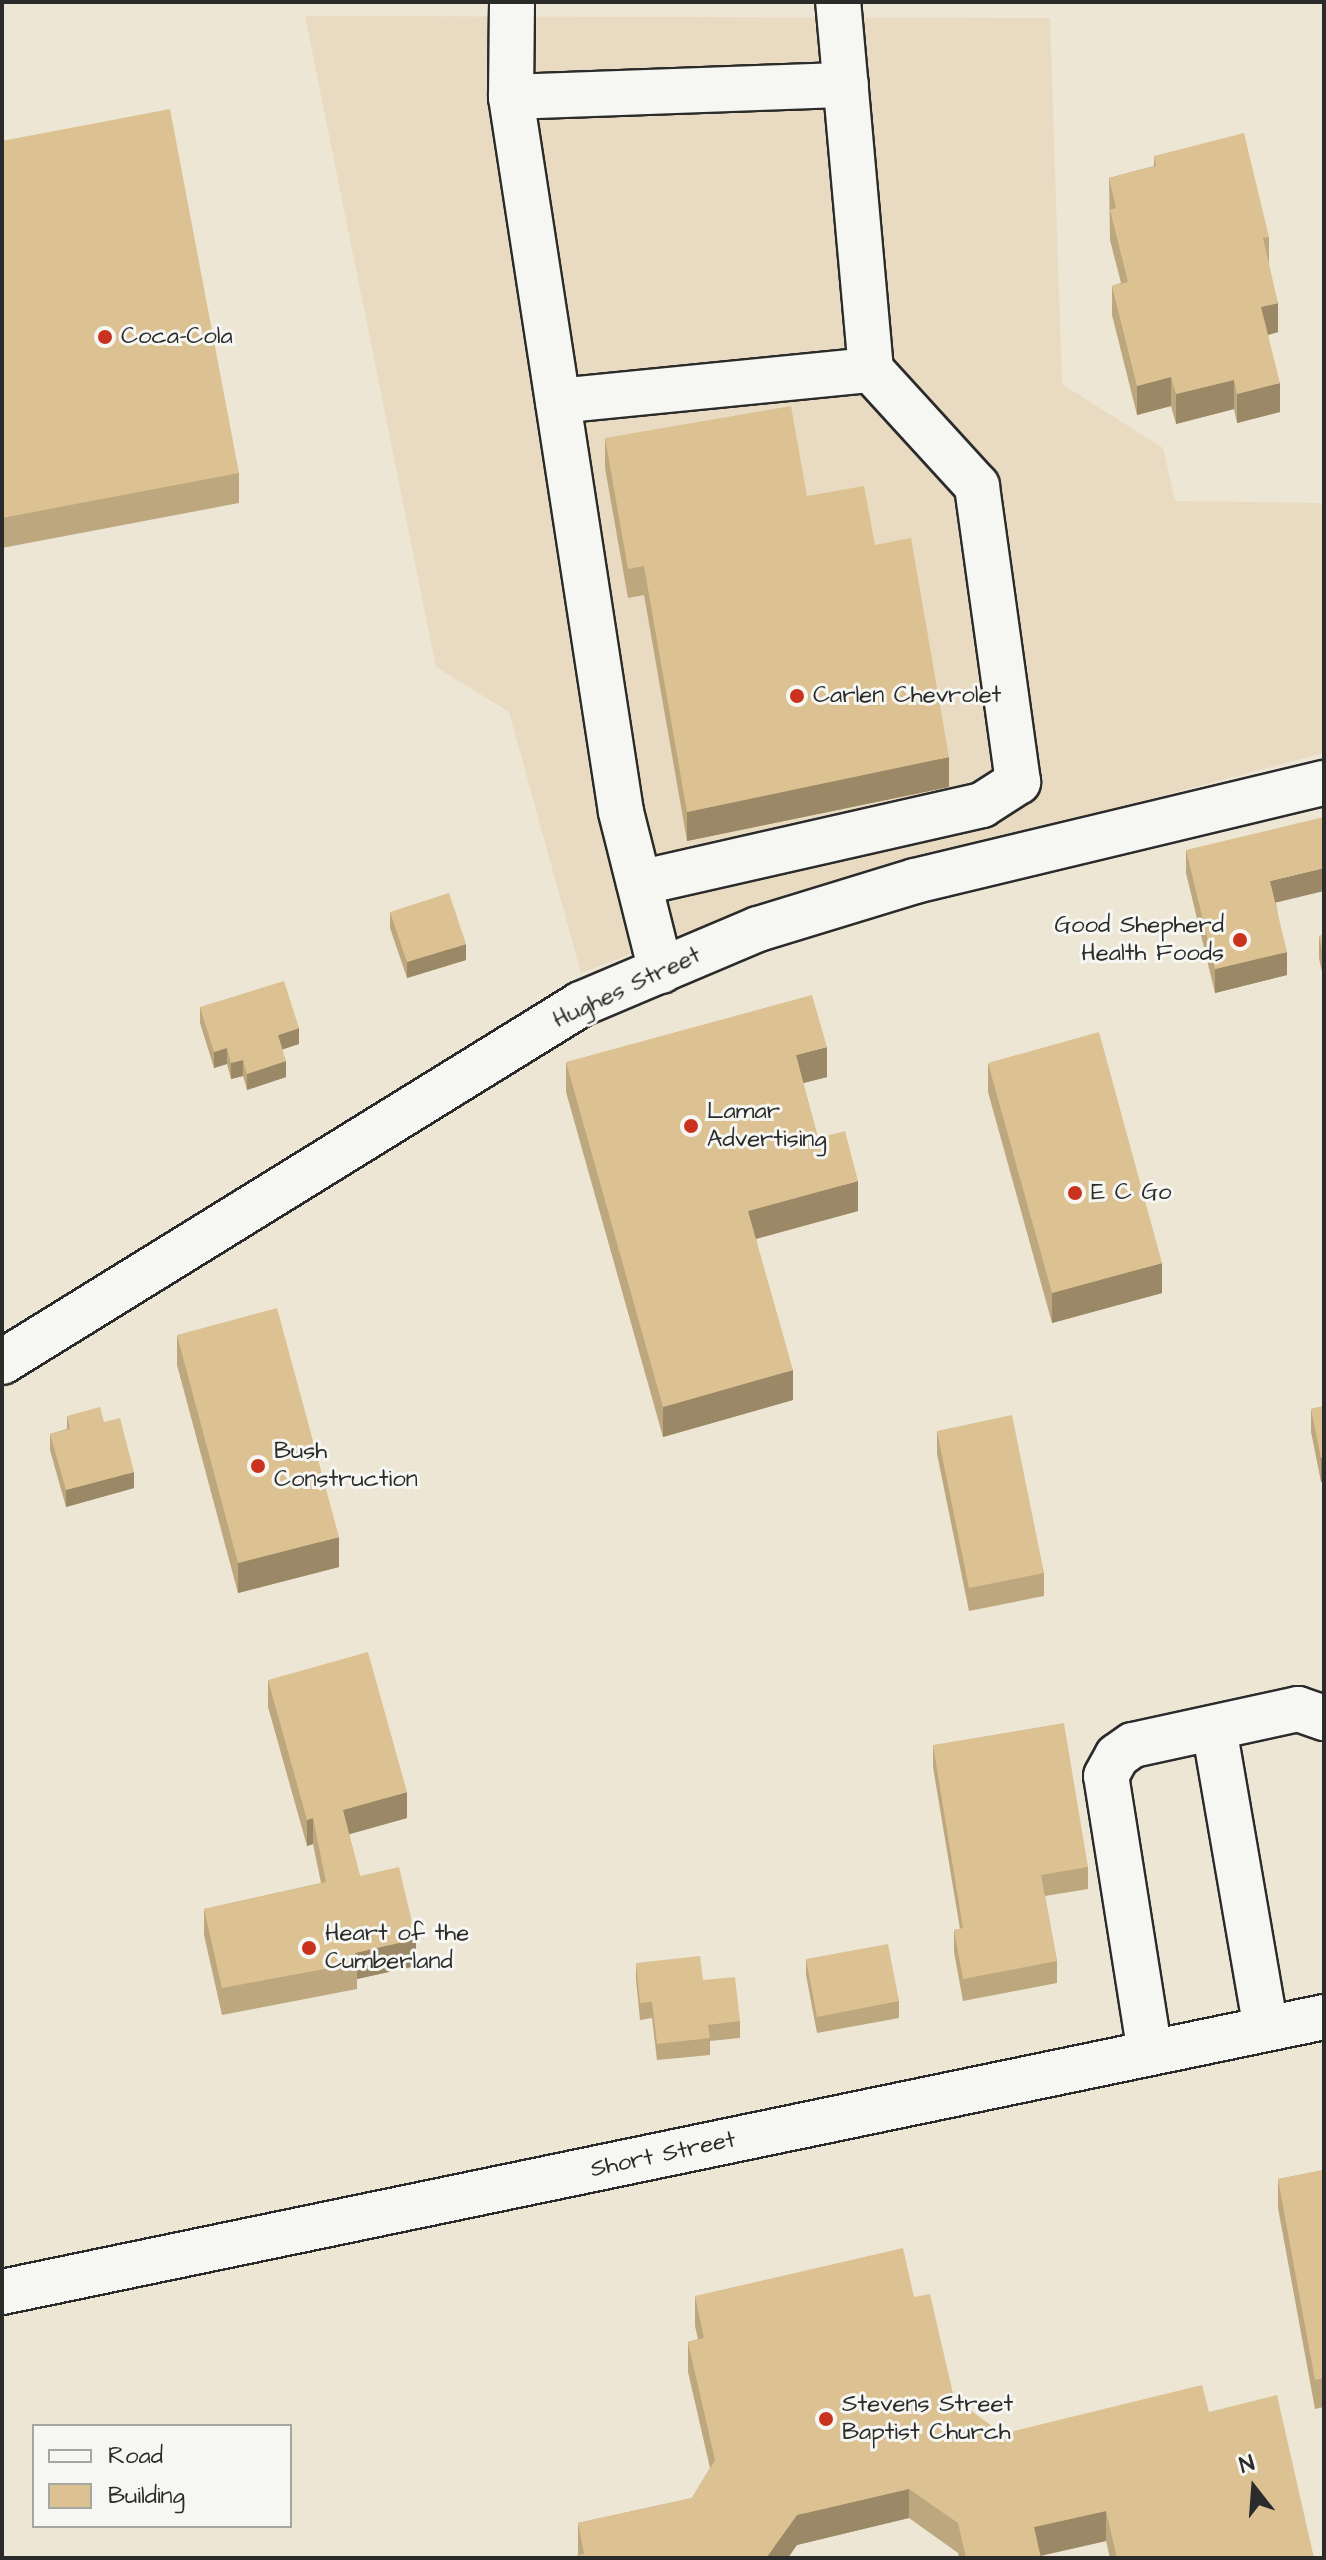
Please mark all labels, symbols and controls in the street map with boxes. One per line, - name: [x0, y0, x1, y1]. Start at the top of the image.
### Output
- place label: Coca-Cola: [121, 323, 233, 351]
- marker: Coca-Cola: [96, 328, 114, 346]
- place label: Carlen Chevrolet: [813, 682, 1001, 710]
- marker: Carlen Chevrolet: [788, 687, 806, 705]
- place label: Good Shepherd Health Foods: [1054, 912, 1224, 968]
- marker: Good Shepherd Health Foods: [1231, 931, 1249, 949]
- street label: Hughes Street: [549, 941, 705, 1035]
- place label: Lamar Advertising: [707, 1098, 827, 1154]
- marker: Lamar Advertising: [682, 1117, 700, 1135]
- place label: E C Go: [1091, 1179, 1172, 1207]
- marker: E C Go: [1066, 1184, 1084, 1202]
- place label: Bush Construction: [274, 1438, 418, 1494]
- marker: Bush Construction: [249, 1457, 267, 1475]
- place label: Heart of the Cumberland: [325, 1920, 469, 1976]
- marker: Heart of the Cumberland: [300, 1939, 318, 1957]
- street label: Short Street: [588, 2126, 738, 2184]
- place label: Stevens Street Baptist Church: [842, 2391, 1013, 2447]
- marker: Stevens Street Baptist Church: [817, 2410, 835, 2428]
- legend: [32, 2424, 292, 2528]
- text: Road: [108, 2439, 163, 2473]
- north arrow: [1214, 2448, 1294, 2528]
- text: N: [1236, 2448, 1258, 2481]
- text: Building: [108, 2479, 185, 2513]

